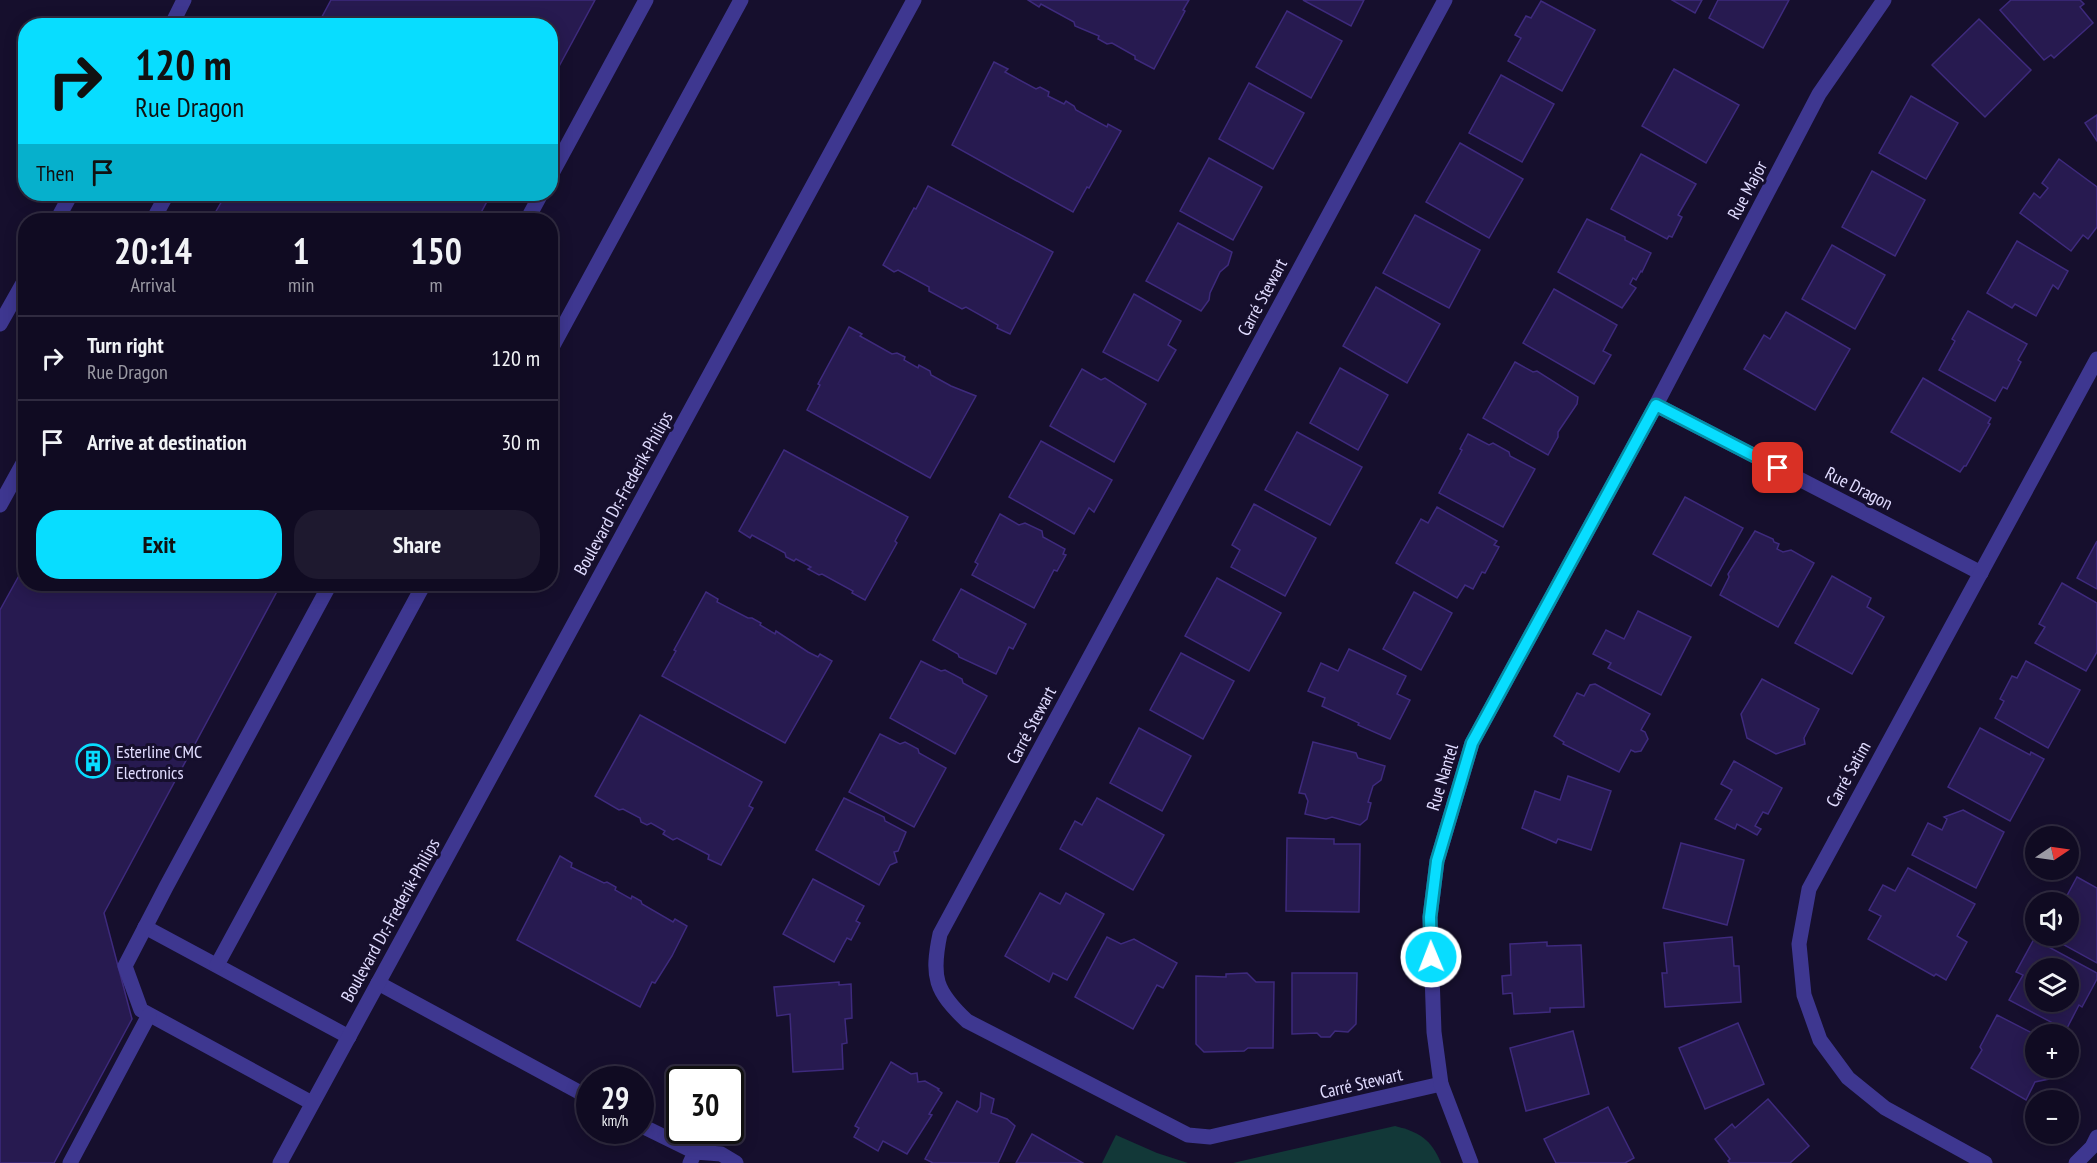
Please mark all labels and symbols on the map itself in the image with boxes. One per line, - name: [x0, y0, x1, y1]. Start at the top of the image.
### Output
- street label: Rue Major: [1722, 157, 1772, 223]
- street label: Carré Stewart: [1232, 254, 1292, 340]
- street label: Boulevard Dr.-Frederik-Philips: [568, 407, 678, 579]
- pin: [1752, 442, 1803, 493]
- street label: Rue Dragon: [1821, 461, 1897, 515]
- street label: Carré Stewart: [1001, 682, 1061, 768]
- street label: Carré Satim: [1821, 737, 1875, 811]
- place label: Esterline CMC Electronics: [116, 740, 202, 784]
- street label: Rue Nantel: [1421, 740, 1463, 813]
- building icon: Esterline CMC Electronics: [75, 743, 111, 779]
- north arrow: [2025, 826, 2079, 880]
- street label: Boulevard Dr.-Frederik-Philips: [335, 834, 445, 1006]
- position arrow: [1399, 925, 1463, 989]
- street label: Carré Stewart: [1317, 1062, 1405, 1104]
- speed limit sign: 30: [666, 1066, 744, 1144]

